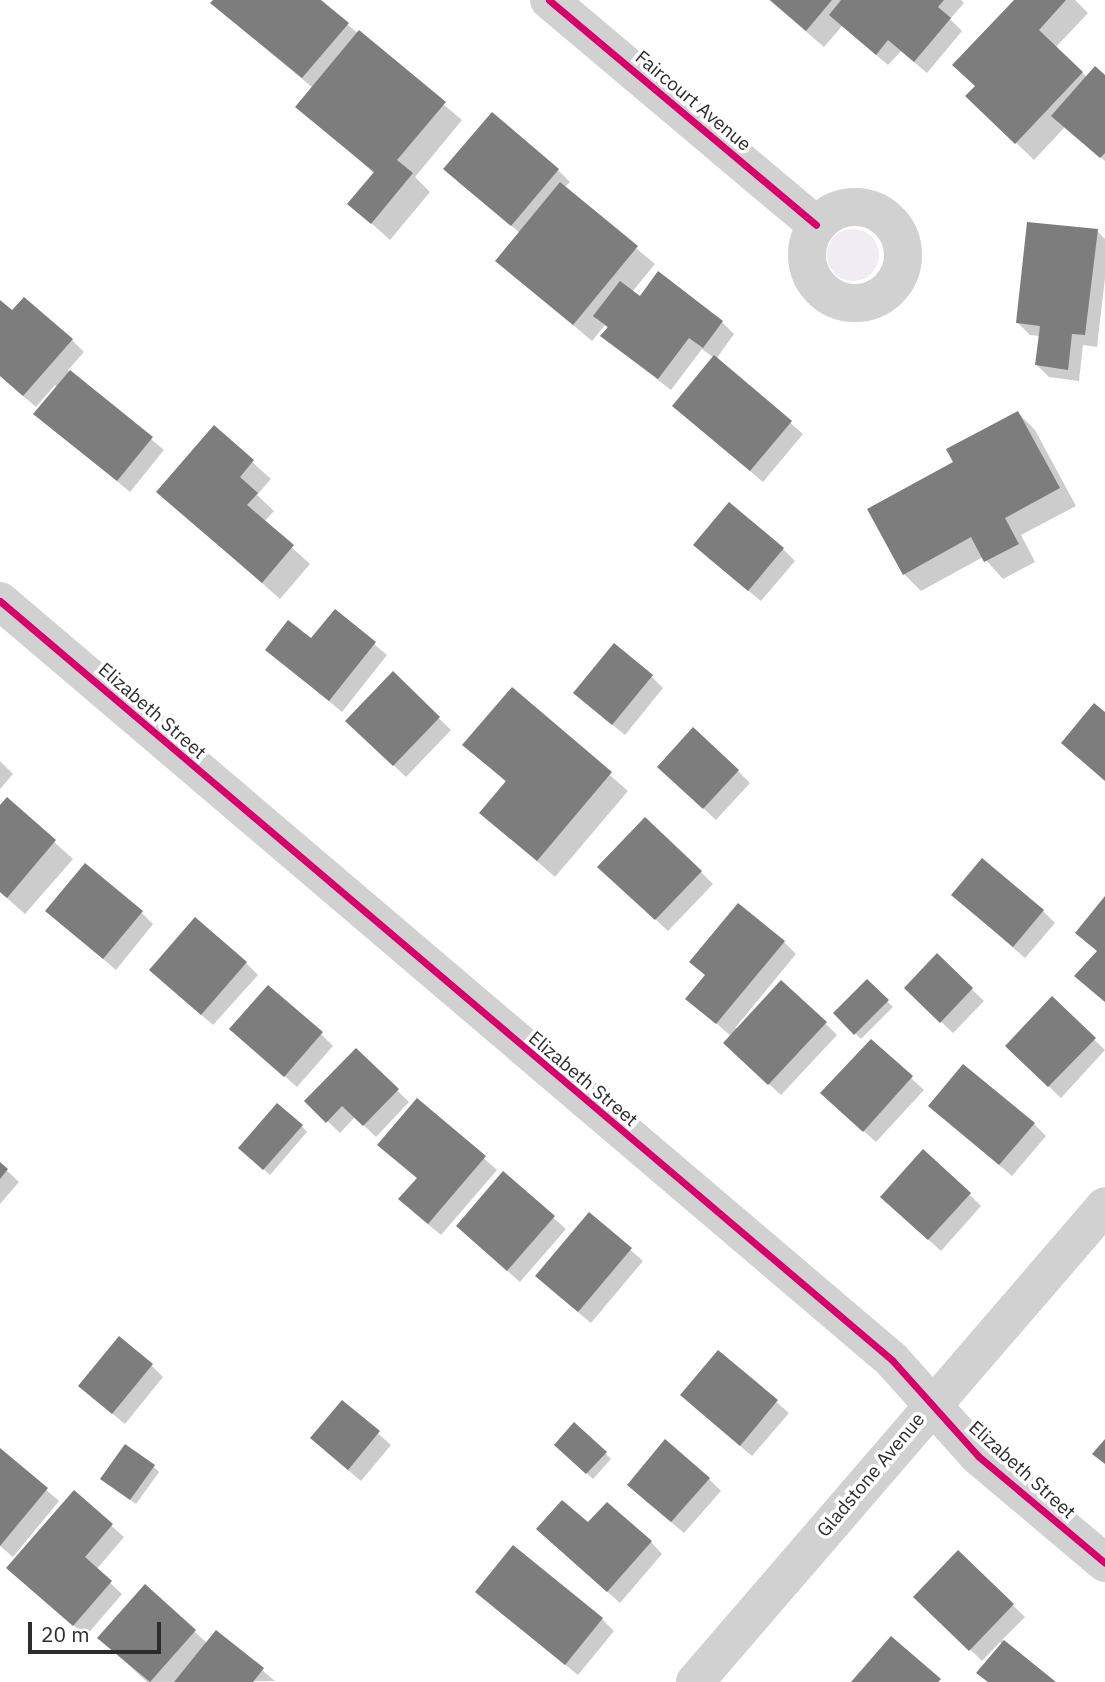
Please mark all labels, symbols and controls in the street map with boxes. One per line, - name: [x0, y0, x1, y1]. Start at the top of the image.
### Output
- street label: Faircourt Avenue: [630, 46, 756, 156]
- street label: Elizabeth Street: [93, 658, 211, 764]
- street label: Elizabeth Street: [524, 1027, 642, 1131]
- street label: Gladstone Avenue: [812, 1408, 930, 1542]
- street label: Elizabeth Street: [964, 1416, 1080, 1524]
- scale bar: [32, 1608, 164, 1652]
- text: 20 m: [41, 1620, 90, 1648]

